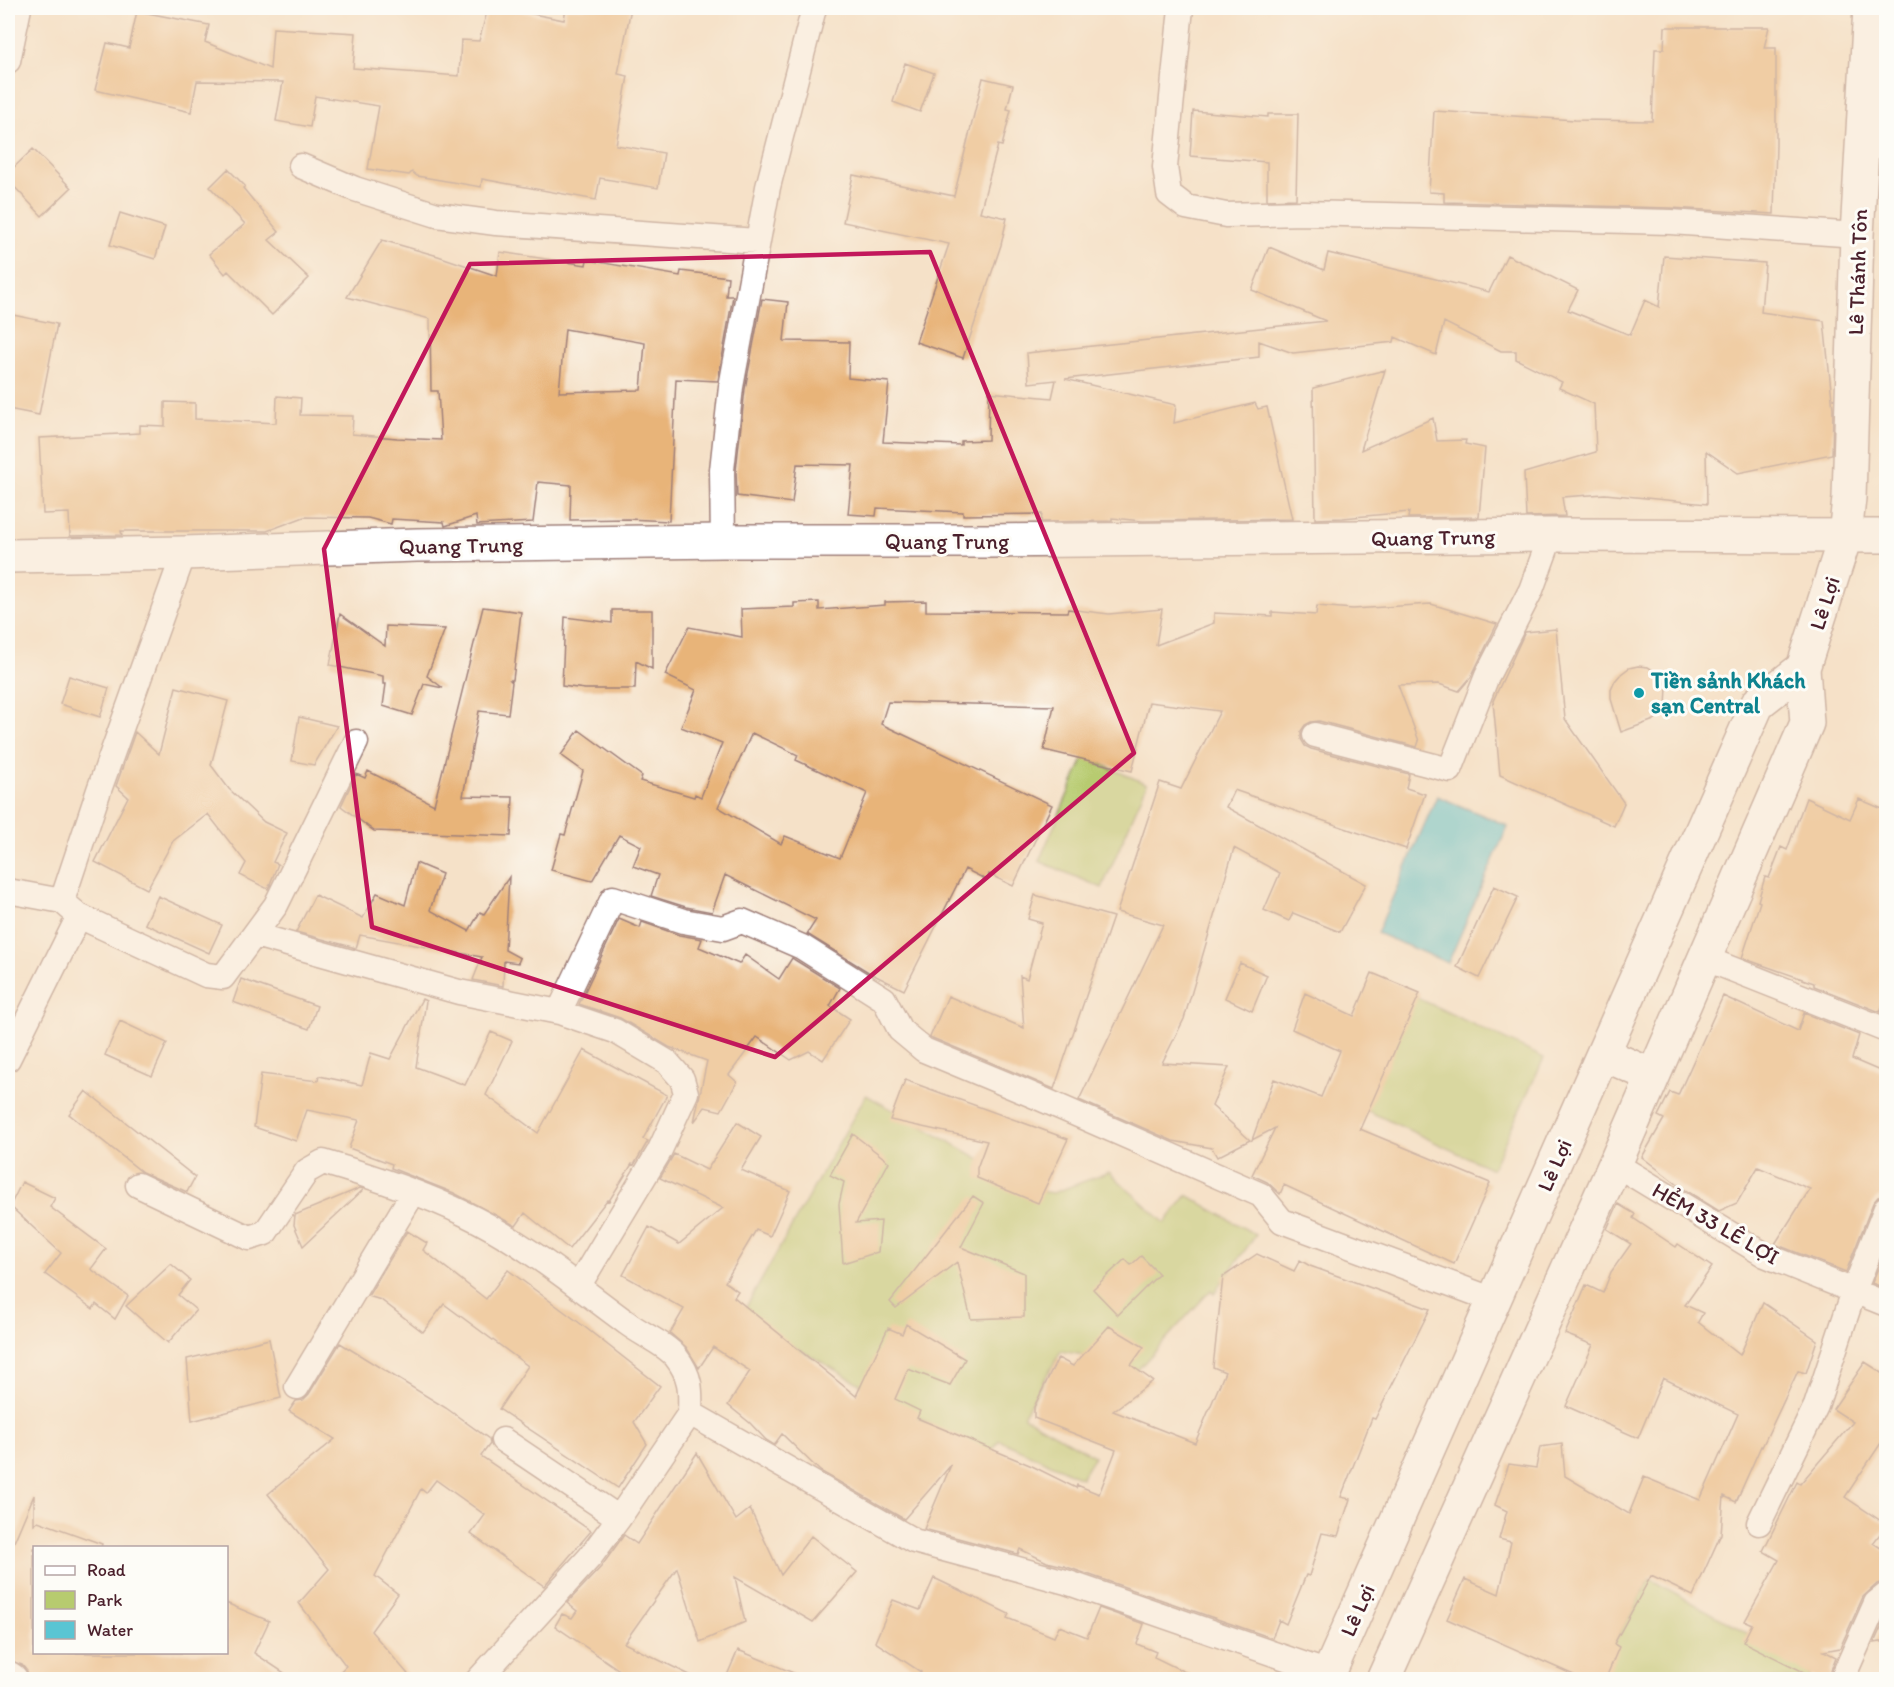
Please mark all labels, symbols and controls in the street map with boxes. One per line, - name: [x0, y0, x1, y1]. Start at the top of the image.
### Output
- street label: Lê Thánh Tôn: [1842, 208, 1873, 336]
- street label: Quang Trung: [1371, 523, 1496, 552]
- street label: Quang Trung: [885, 528, 1010, 555]
- street label: Quang Trung: [399, 531, 524, 560]
- street label: Lê Lợi: [1803, 573, 1846, 633]
- place label: Tiền sảnh Khách sạn Central: [1650, 667, 1806, 719]
- marker: Tiền sảnh Khách sạn Central: [1632, 686, 1646, 700]
- street label: Lê Lợi: [1531, 1135, 1578, 1196]
- street label: HẺM 33 LÊ LỢI: [1648, 1175, 1784, 1271]
- legend: [33, 1546, 228, 1654]
- text: Road: [87, 1559, 126, 1581]
- street label: Lê Lợi: [1334, 1580, 1381, 1641]
- text: Park: [87, 1589, 122, 1611]
- text: Water: [87, 1619, 133, 1641]

